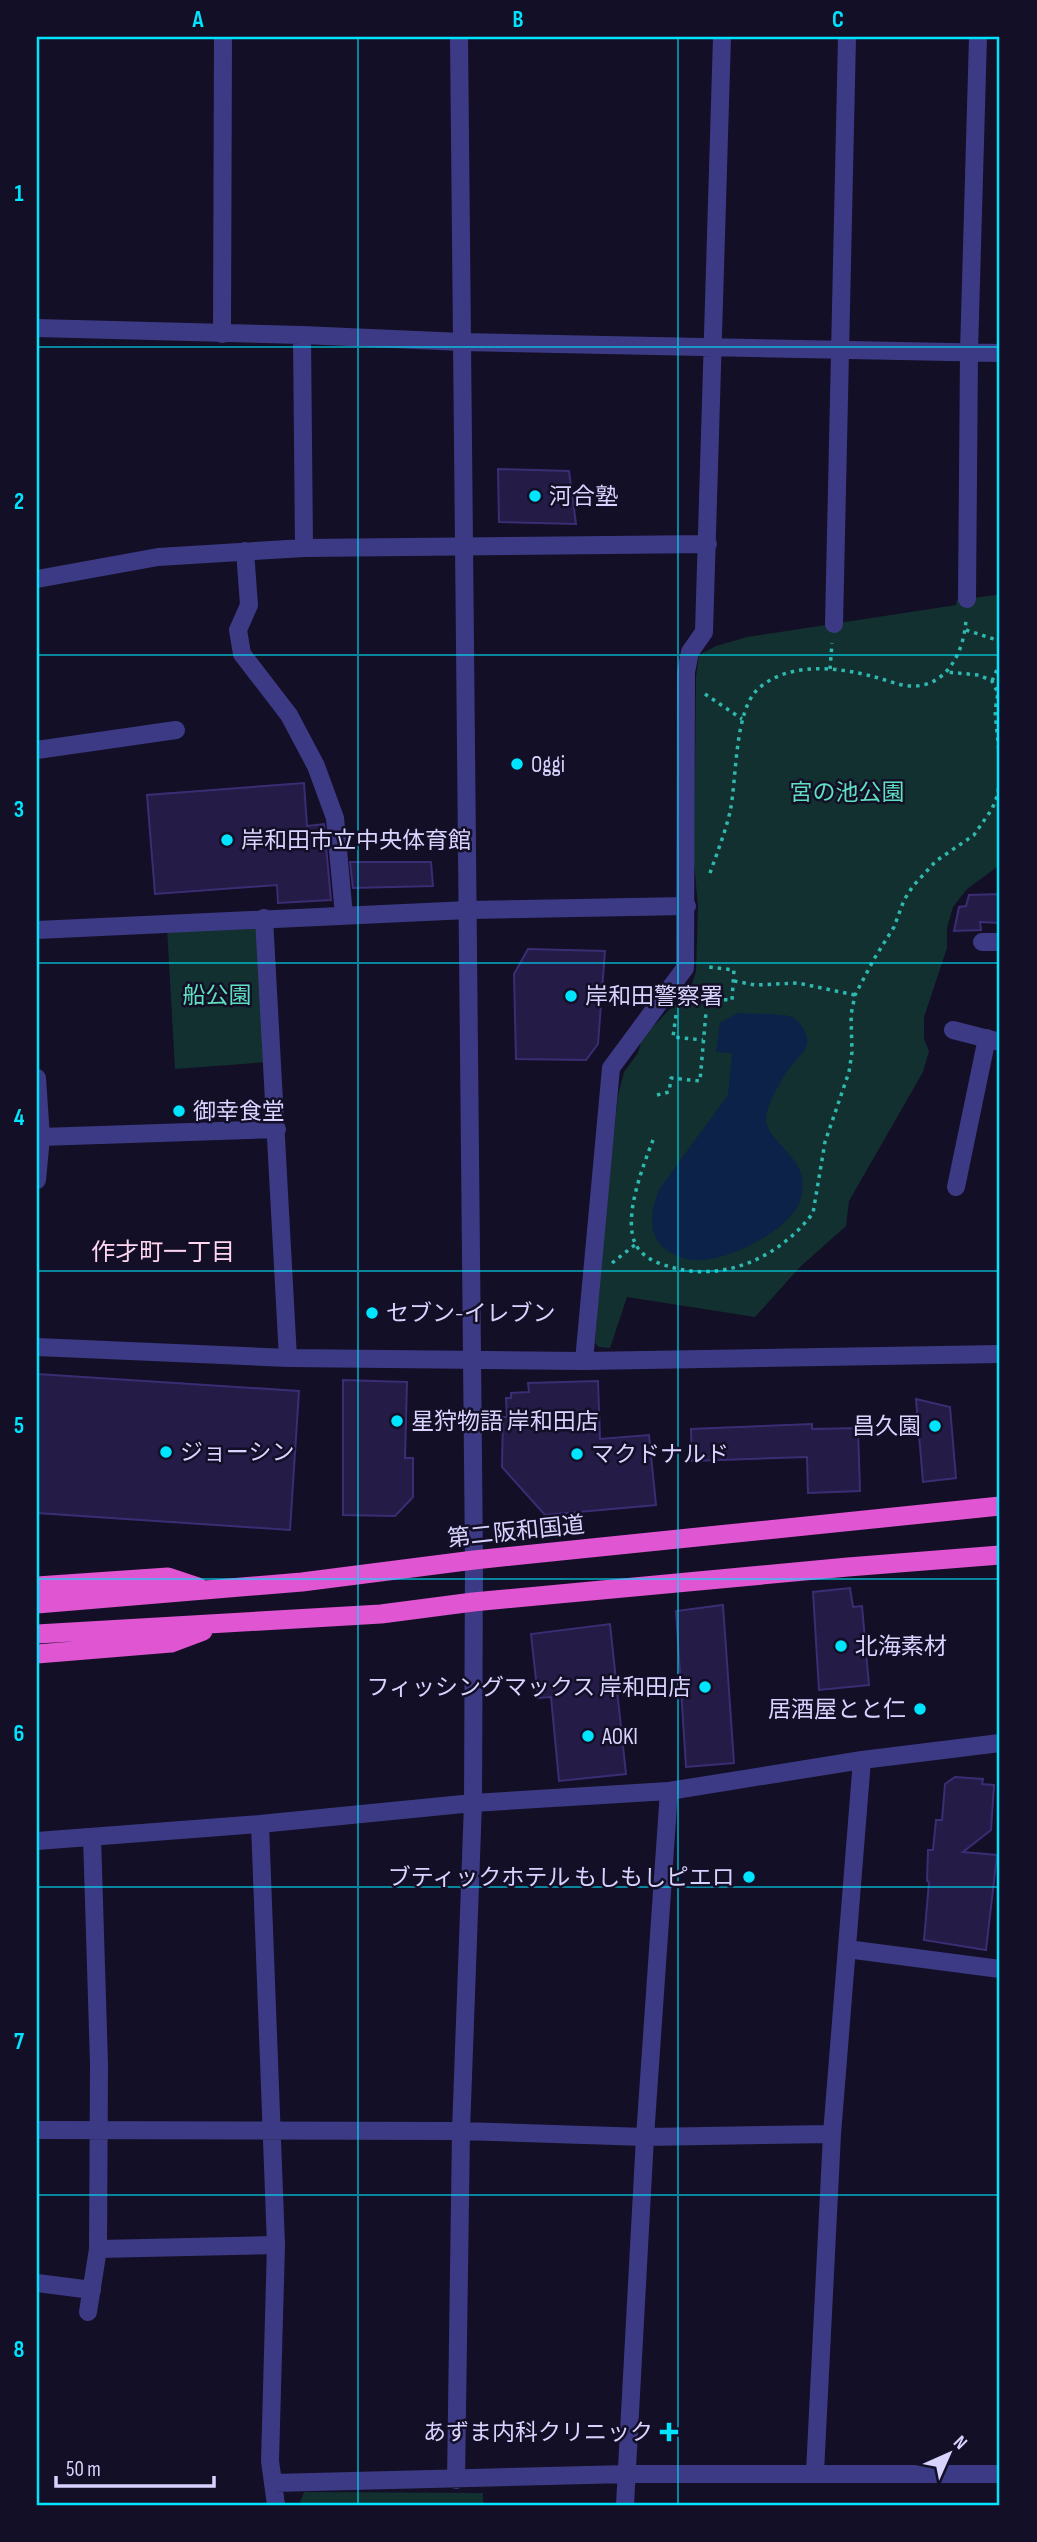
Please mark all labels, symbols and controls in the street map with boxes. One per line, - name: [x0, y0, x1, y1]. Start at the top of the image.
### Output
- text: A: [192, 6, 205, 34]
- text: B: [513, 6, 524, 34]
- text: C: [832, 6, 844, 34]
- text: 1: [14, 180, 24, 208]
- place label: 河合塾: [549, 483, 618, 511]
- text: 2: [14, 488, 24, 516]
- marker: 河合塾: [527, 488, 543, 504]
- place label: Oggi: [531, 751, 565, 779]
- marker: Oggi: [509, 756, 525, 772]
- park label: 宮の池公園: [790, 779, 905, 807]
- text: 3: [14, 796, 24, 824]
- place label: 岸和田市立中央体育館: [241, 827, 471, 855]
- marker: 岸和田市立中央体育館: [219, 832, 235, 848]
- park label: 船公園: [183, 982, 252, 1010]
- place label: 岸和田警察署: [585, 983, 723, 1011]
- marker: 岸和田警察署: [563, 988, 579, 1004]
- place label: 御幸食堂: [193, 1098, 285, 1126]
- marker: 御幸食堂: [171, 1103, 187, 1119]
- text: 4: [14, 1104, 25, 1132]
- district label: 作才町一丁目: [91, 1238, 235, 1267]
- place label: セブン-イレブン: [386, 1300, 555, 1328]
- marker: セブン-イレブン: [364, 1305, 380, 1321]
- place label: 星狩物語 岸和田店: [411, 1408, 599, 1436]
- text: 5: [14, 1412, 24, 1440]
- marker: 星狩物語 岸和田店: [389, 1413, 405, 1429]
- place label: 昌久園: [852, 1413, 921, 1441]
- marker: 昌久園: [927, 1418, 943, 1434]
- place label: ジョーシン: [180, 1439, 295, 1467]
- place label: マクドナルド: [591, 1441, 729, 1469]
- marker: ジョーシン: [158, 1444, 174, 1460]
- marker: マクドナルド: [569, 1446, 585, 1462]
- street label: 第二阪和国道: [446, 1511, 586, 1553]
- place label: 北海素材: [855, 1633, 947, 1661]
- marker: 北海素材: [833, 1638, 849, 1654]
- place label: フィッシングマックス 岸和田店: [366, 1674, 691, 1702]
- marker: フィッシングマックス 岸和田店: [697, 1679, 713, 1695]
- place label: 居酒屋とと仁: [768, 1696, 906, 1724]
- marker: 居酒屋とと仁: [912, 1701, 928, 1717]
- text: 6: [14, 1720, 24, 1748]
- place label: AOKI: [601, 1723, 638, 1751]
- marker: AOKI: [580, 1728, 596, 1744]
- place label: ブティックホテル もしもしピエロ: [388, 1864, 735, 1892]
- marker: ブティックホテル もしもしピエロ: [741, 1869, 757, 1885]
- text: 7: [14, 2028, 24, 2056]
- text: 8: [14, 2336, 25, 2364]
- place label: あずま内科クリニック: [423, 2419, 653, 2447]
- north arrow: [914, 2420, 984, 2490]
- marker: あずま内科クリニック: [659, 2422, 679, 2442]
- text: N: [948, 2431, 972, 2455]
- scale bar: [56, 2444, 214, 2488]
- text: 50 m: [66, 2457, 101, 2482]

